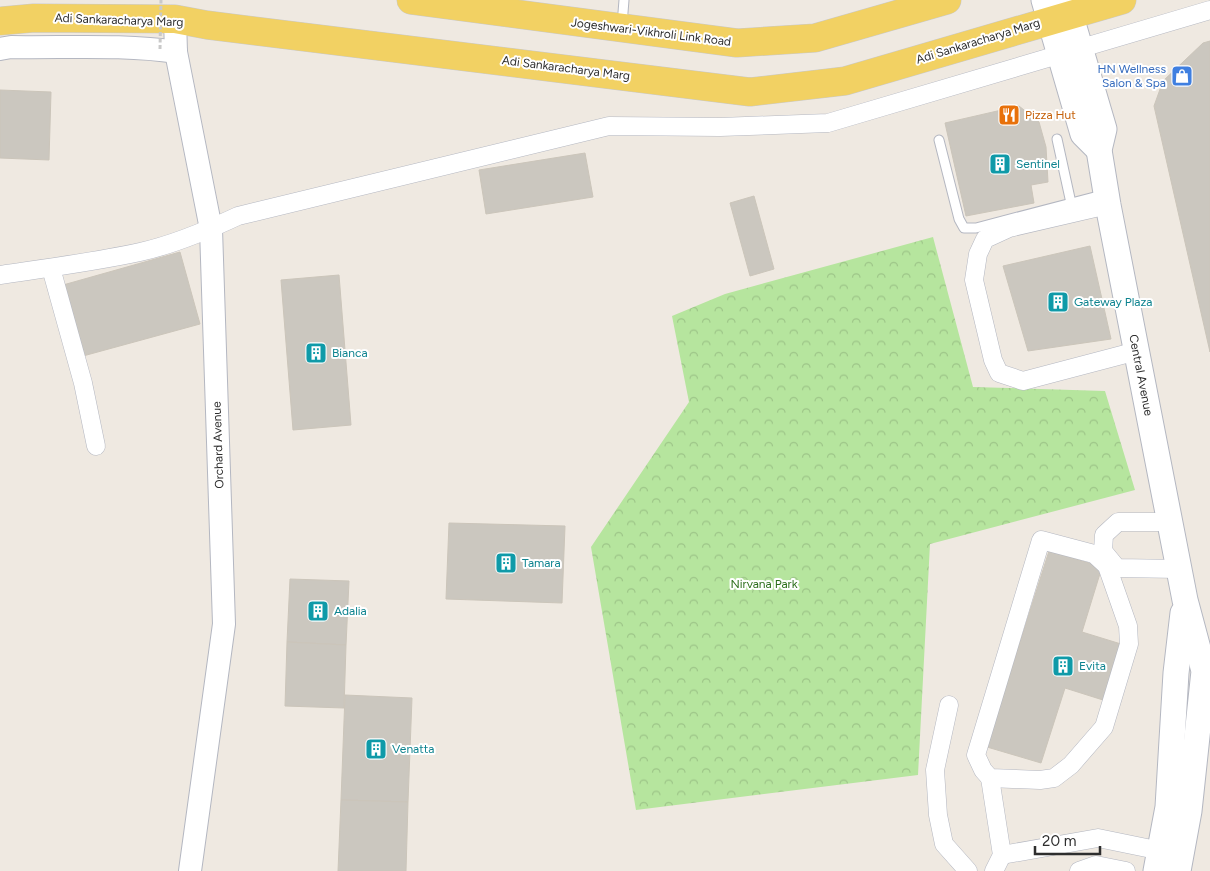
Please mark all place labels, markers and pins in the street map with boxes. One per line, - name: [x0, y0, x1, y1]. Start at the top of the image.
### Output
- place label: HN Wellness Salon & Spa: [1097, 62, 1166, 90]
- shop icon: HN Wellness Salon & Spa: [1170, 64, 1194, 88]
- restaurant icon: Pizza Hut: [997, 103, 1021, 127]
- place label: Pizza Hut: [1025, 108, 1076, 122]
- building icon: Sentinel: [988, 152, 1012, 176]
- place label: Sentinel: [1016, 157, 1060, 171]
- building icon: Gateway Plaza: [1046, 290, 1070, 314]
- place label: Gateway Plaza: [1074, 295, 1152, 309]
- building icon: Bianca: [304, 341, 328, 365]
- place label: Bianca: [332, 346, 368, 360]
- building icon: Tamara: [494, 551, 518, 575]
- place label: Tamara: [522, 556, 561, 570]
- building icon: Adalia: [306, 599, 330, 623]
- place label: Adalia: [334, 604, 367, 618]
- building icon: Evita: [1051, 654, 1075, 678]
- place label: Evita: [1079, 659, 1106, 673]
- building icon: Venatta: [364, 737, 388, 761]
- place label: Venatta: [392, 742, 434, 756]

